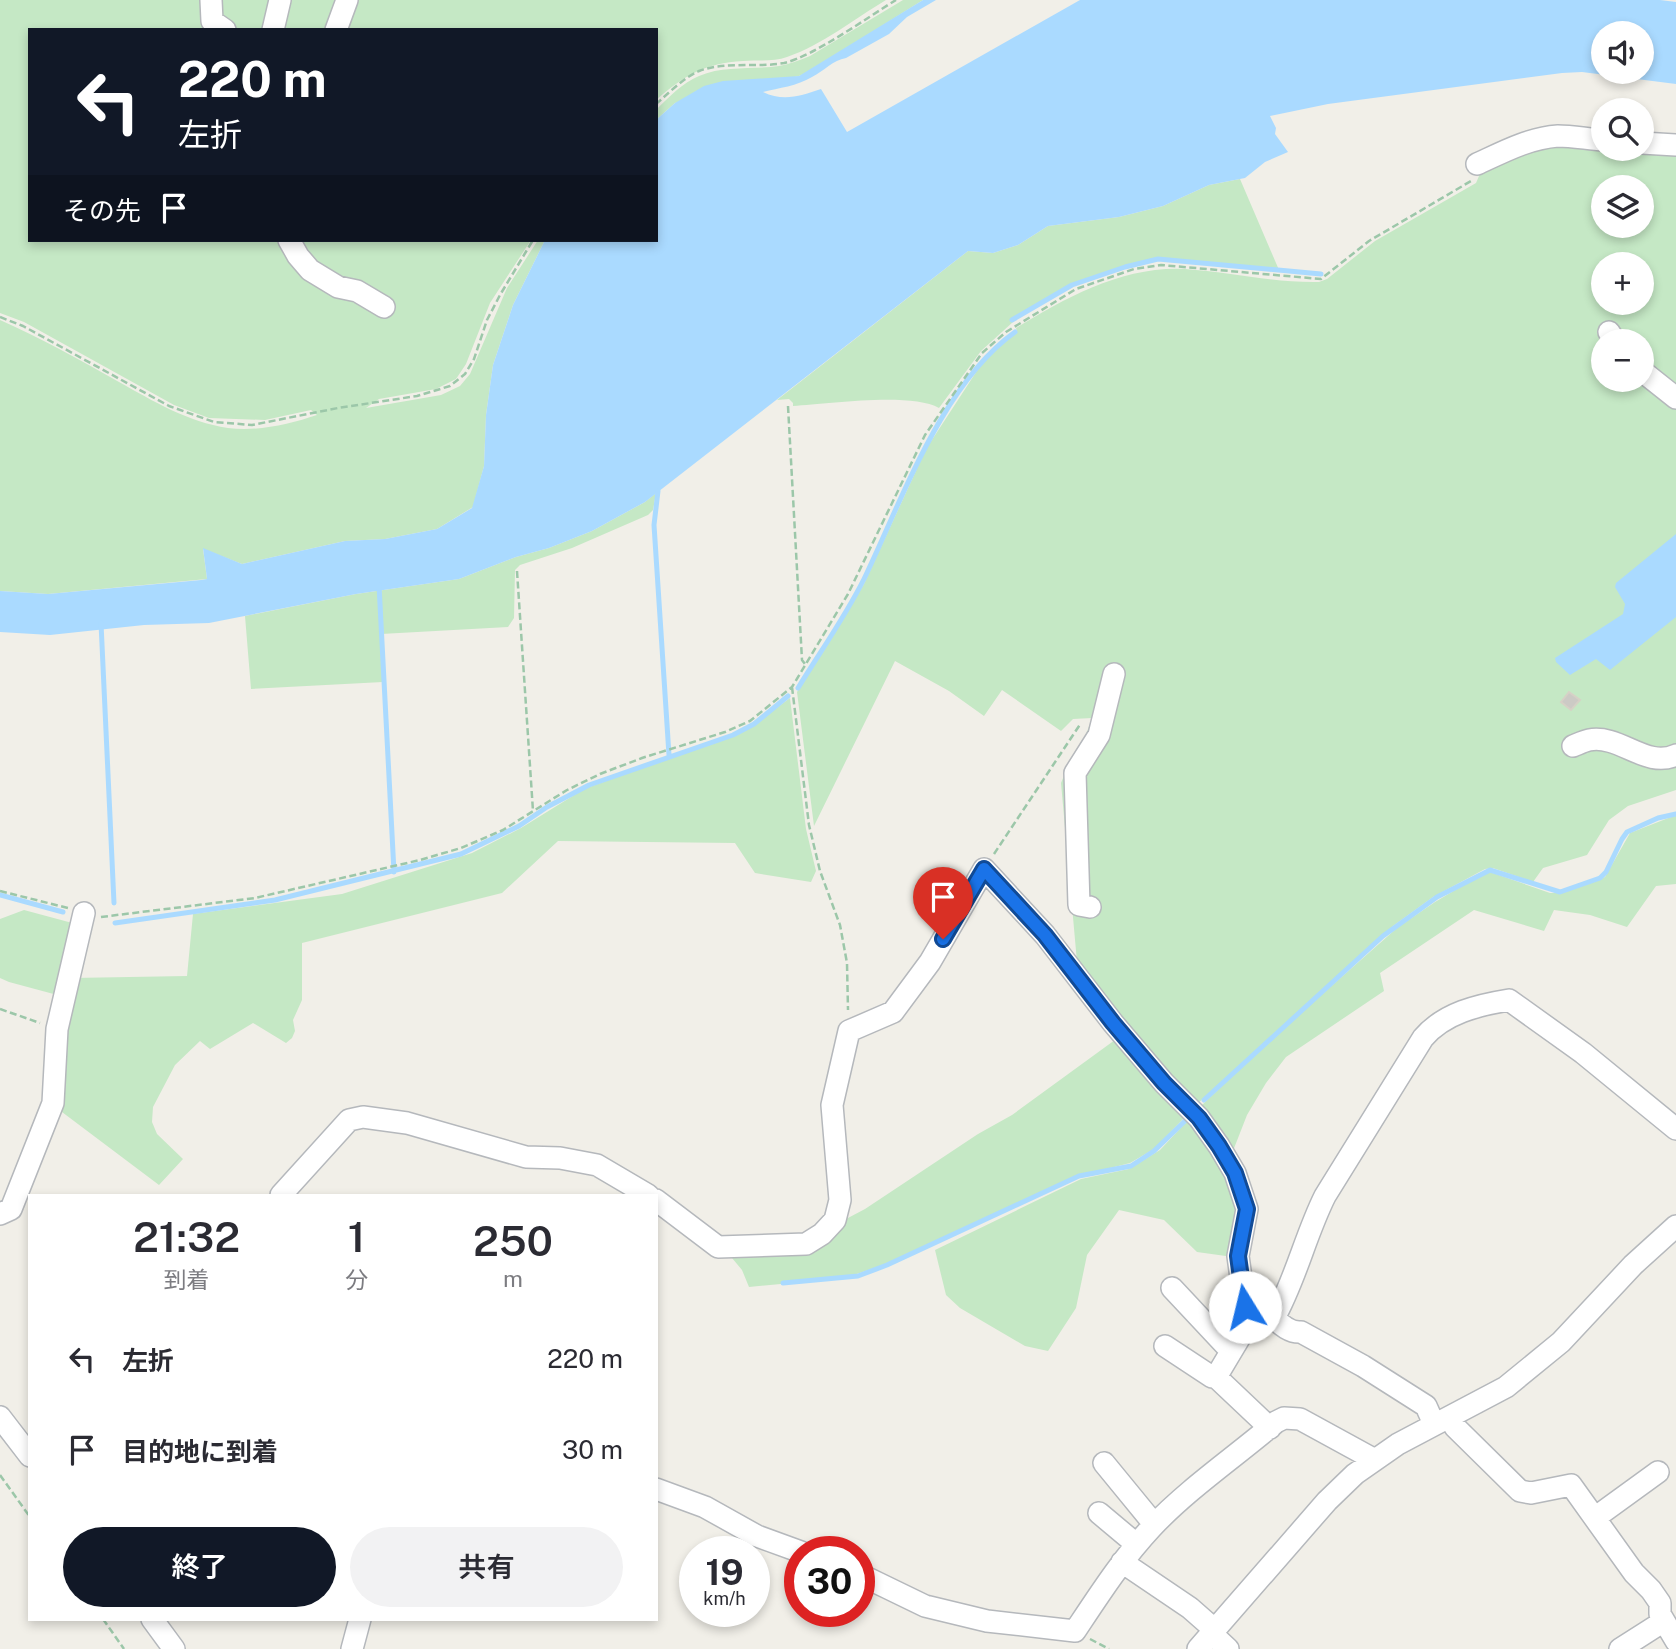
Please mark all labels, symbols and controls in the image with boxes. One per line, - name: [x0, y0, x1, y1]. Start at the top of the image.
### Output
- map controls: [1591, 21, 1654, 392]
- button: sound: [1591, 21, 1654, 84]
- text: 220 m: [178, 50, 327, 108]
- icon: left: [63, 56, 154, 147]
- button: search: [1591, 98, 1654, 161]
- text: 左折: [178, 116, 242, 153]
- button: layers: [1591, 175, 1654, 238]
- icon: arrive: [155, 189, 193, 227]
- text: その先: [63, 195, 141, 226]
- button: +: [1591, 252, 1654, 315]
- button: −: [1591, 329, 1654, 392]
- pin: [913, 867, 973, 939]
- icon: arrive: [924, 878, 962, 916]
- text: 21:32: [133, 1212, 240, 1261]
- text: 1: [348, 1212, 365, 1261]
- text: 250: [473, 1216, 553, 1265]
- text: m: [503, 1265, 523, 1292]
- text: 到着: [164, 1266, 210, 1293]
- text: 分: [345, 1266, 368, 1293]
- position arrow: [1208, 1270, 1282, 1344]
- icon: left: [63, 1340, 101, 1378]
- text: 220 m: [547, 1343, 623, 1374]
- text: 左折: [122, 1345, 174, 1376]
- icon: arrive: [63, 1431, 101, 1469]
- text: 30 m: [562, 1434, 623, 1465]
- text: 目的地に到着: [122, 1436, 278, 1467]
- button: 終了: [63, 1527, 336, 1607]
- button: 共有: [350, 1527, 623, 1607]
- speed limit sign: 30: [784, 1536, 875, 1627]
- text: 19: [705, 1552, 744, 1593]
- text: km/h: [703, 1588, 746, 1609]

